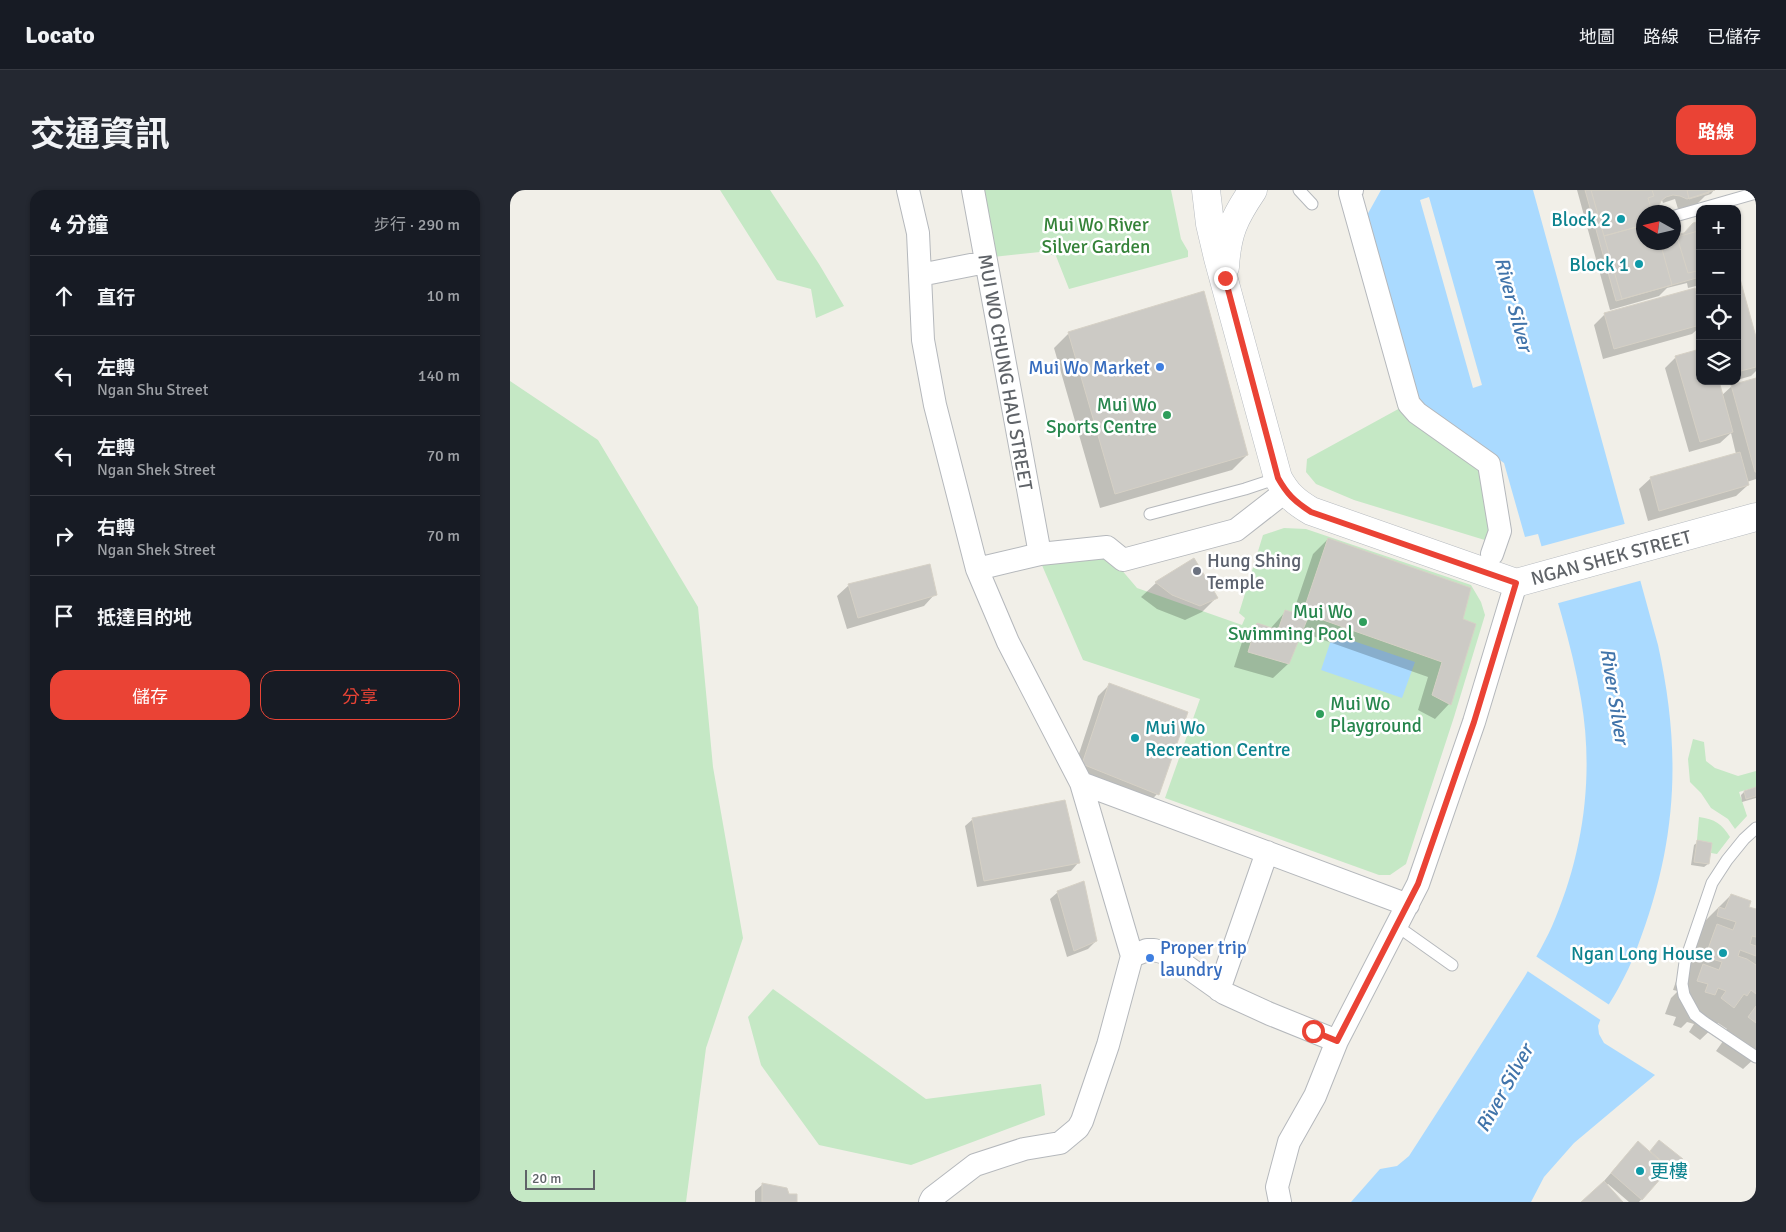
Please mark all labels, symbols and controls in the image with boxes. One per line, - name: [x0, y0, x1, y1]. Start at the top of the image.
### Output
- text: Locato: [25, 20, 95, 50]
- text: 地圖: [1579, 26, 1615, 48]
- text: 路線: [1643, 26, 1679, 48]
- text: 已儲存: [1707, 26, 1761, 48]
- button: 路線: [1676, 105, 1756, 155]
- text: 交通資訊: [30, 113, 170, 156]
- north arrow: [1636, 205, 1681, 250]
- map controls: [1696, 205, 1741, 385]
- button: +: [1696, 205, 1741, 250]
- place label: Block 2: [1551, 208, 1611, 232]
- text: 4 分鐘: [50, 212, 108, 238]
- park label: Mui Wo River Silver Garden: [1042, 213, 1150, 259]
- marker: Block 2: [1615, 213, 1627, 225]
- text: 步行 · 290 m: [374, 215, 460, 235]
- button: −: [1696, 250, 1741, 295]
- street label: MUI WO CHUNG HAU STREET: [972, 252, 1038, 493]
- place label: Block 1: [1569, 253, 1629, 277]
- water label: River Silver: [1489, 254, 1539, 356]
- marker: Block 1: [1633, 258, 1645, 270]
- route end: [1214, 267, 1237, 290]
- icon: ahead: [50, 282, 78, 310]
- text: 直行: [97, 286, 135, 310]
- text: 10 m: [426, 286, 460, 306]
- button: locate: [1696, 295, 1741, 340]
- button: layers: [1696, 340, 1741, 385]
- text: 左轉: [97, 356, 135, 380]
- place label: Mui Wo Market: [1028, 356, 1150, 380]
- marker: Mui Wo Market: [1154, 361, 1166, 373]
- icon: left: [50, 362, 78, 390]
- text: 140 m: [418, 366, 460, 386]
- text: Ngan Shu Street: [97, 380, 208, 400]
- place label: Mui Wo Sports Centre: [1046, 393, 1157, 439]
- marker: Mui Wo Sports Centre: [1161, 409, 1173, 421]
- text: 左轉: [97, 436, 135, 460]
- icon: left: [50, 442, 78, 470]
- text: 70 m: [426, 446, 460, 466]
- text: Ngan Shek Street: [97, 460, 216, 480]
- text: 右轉: [97, 516, 135, 540]
- icon: right: [50, 522, 78, 550]
- street label: NGAN SHEK STREET: [1528, 525, 1695, 591]
- text: 70 m: [426, 526, 460, 546]
- text: Ngan Shek Street: [97, 540, 216, 560]
- place label: Hung Shing Temple: [1207, 549, 1301, 595]
- marker: Hung Shing Temple: [1191, 565, 1203, 577]
- place label: Mui Wo Swimming Pool: [1228, 600, 1353, 646]
- icon: arrive: [50, 602, 78, 630]
- text: 抵達目的地: [97, 606, 192, 630]
- marker: Mui Wo Swimming Pool: [1357, 616, 1369, 628]
- water label: River Silver: [1595, 647, 1635, 748]
- button: 儲存: [50, 670, 250, 720]
- button: 分享: [260, 670, 460, 720]
- place label: Mui Wo Playground: [1330, 692, 1422, 738]
- marker: Mui Wo Playground: [1314, 708, 1326, 720]
- place label: Mui Wo Recreation Centre: [1145, 716, 1291, 762]
- marker: Mui Wo Recreation Centre: [1129, 732, 1141, 744]
- place label: Proper trip laundry: [1160, 936, 1247, 982]
- place label: Ngan Long House: [1571, 942, 1713, 966]
- marker: Ngan Long House: [1717, 947, 1729, 959]
- marker: Proper trip laundry: [1144, 952, 1156, 964]
- route start: [1302, 1020, 1325, 1043]
- water label: River Silver: [1470, 1038, 1540, 1136]
- place label: 更樓: [1650, 1160, 1688, 1184]
- marker: 更樓: [1634, 1165, 1646, 1177]
- scale bar: [525, 1167, 595, 1190]
- text: 20 m: [532, 1170, 561, 1187]

